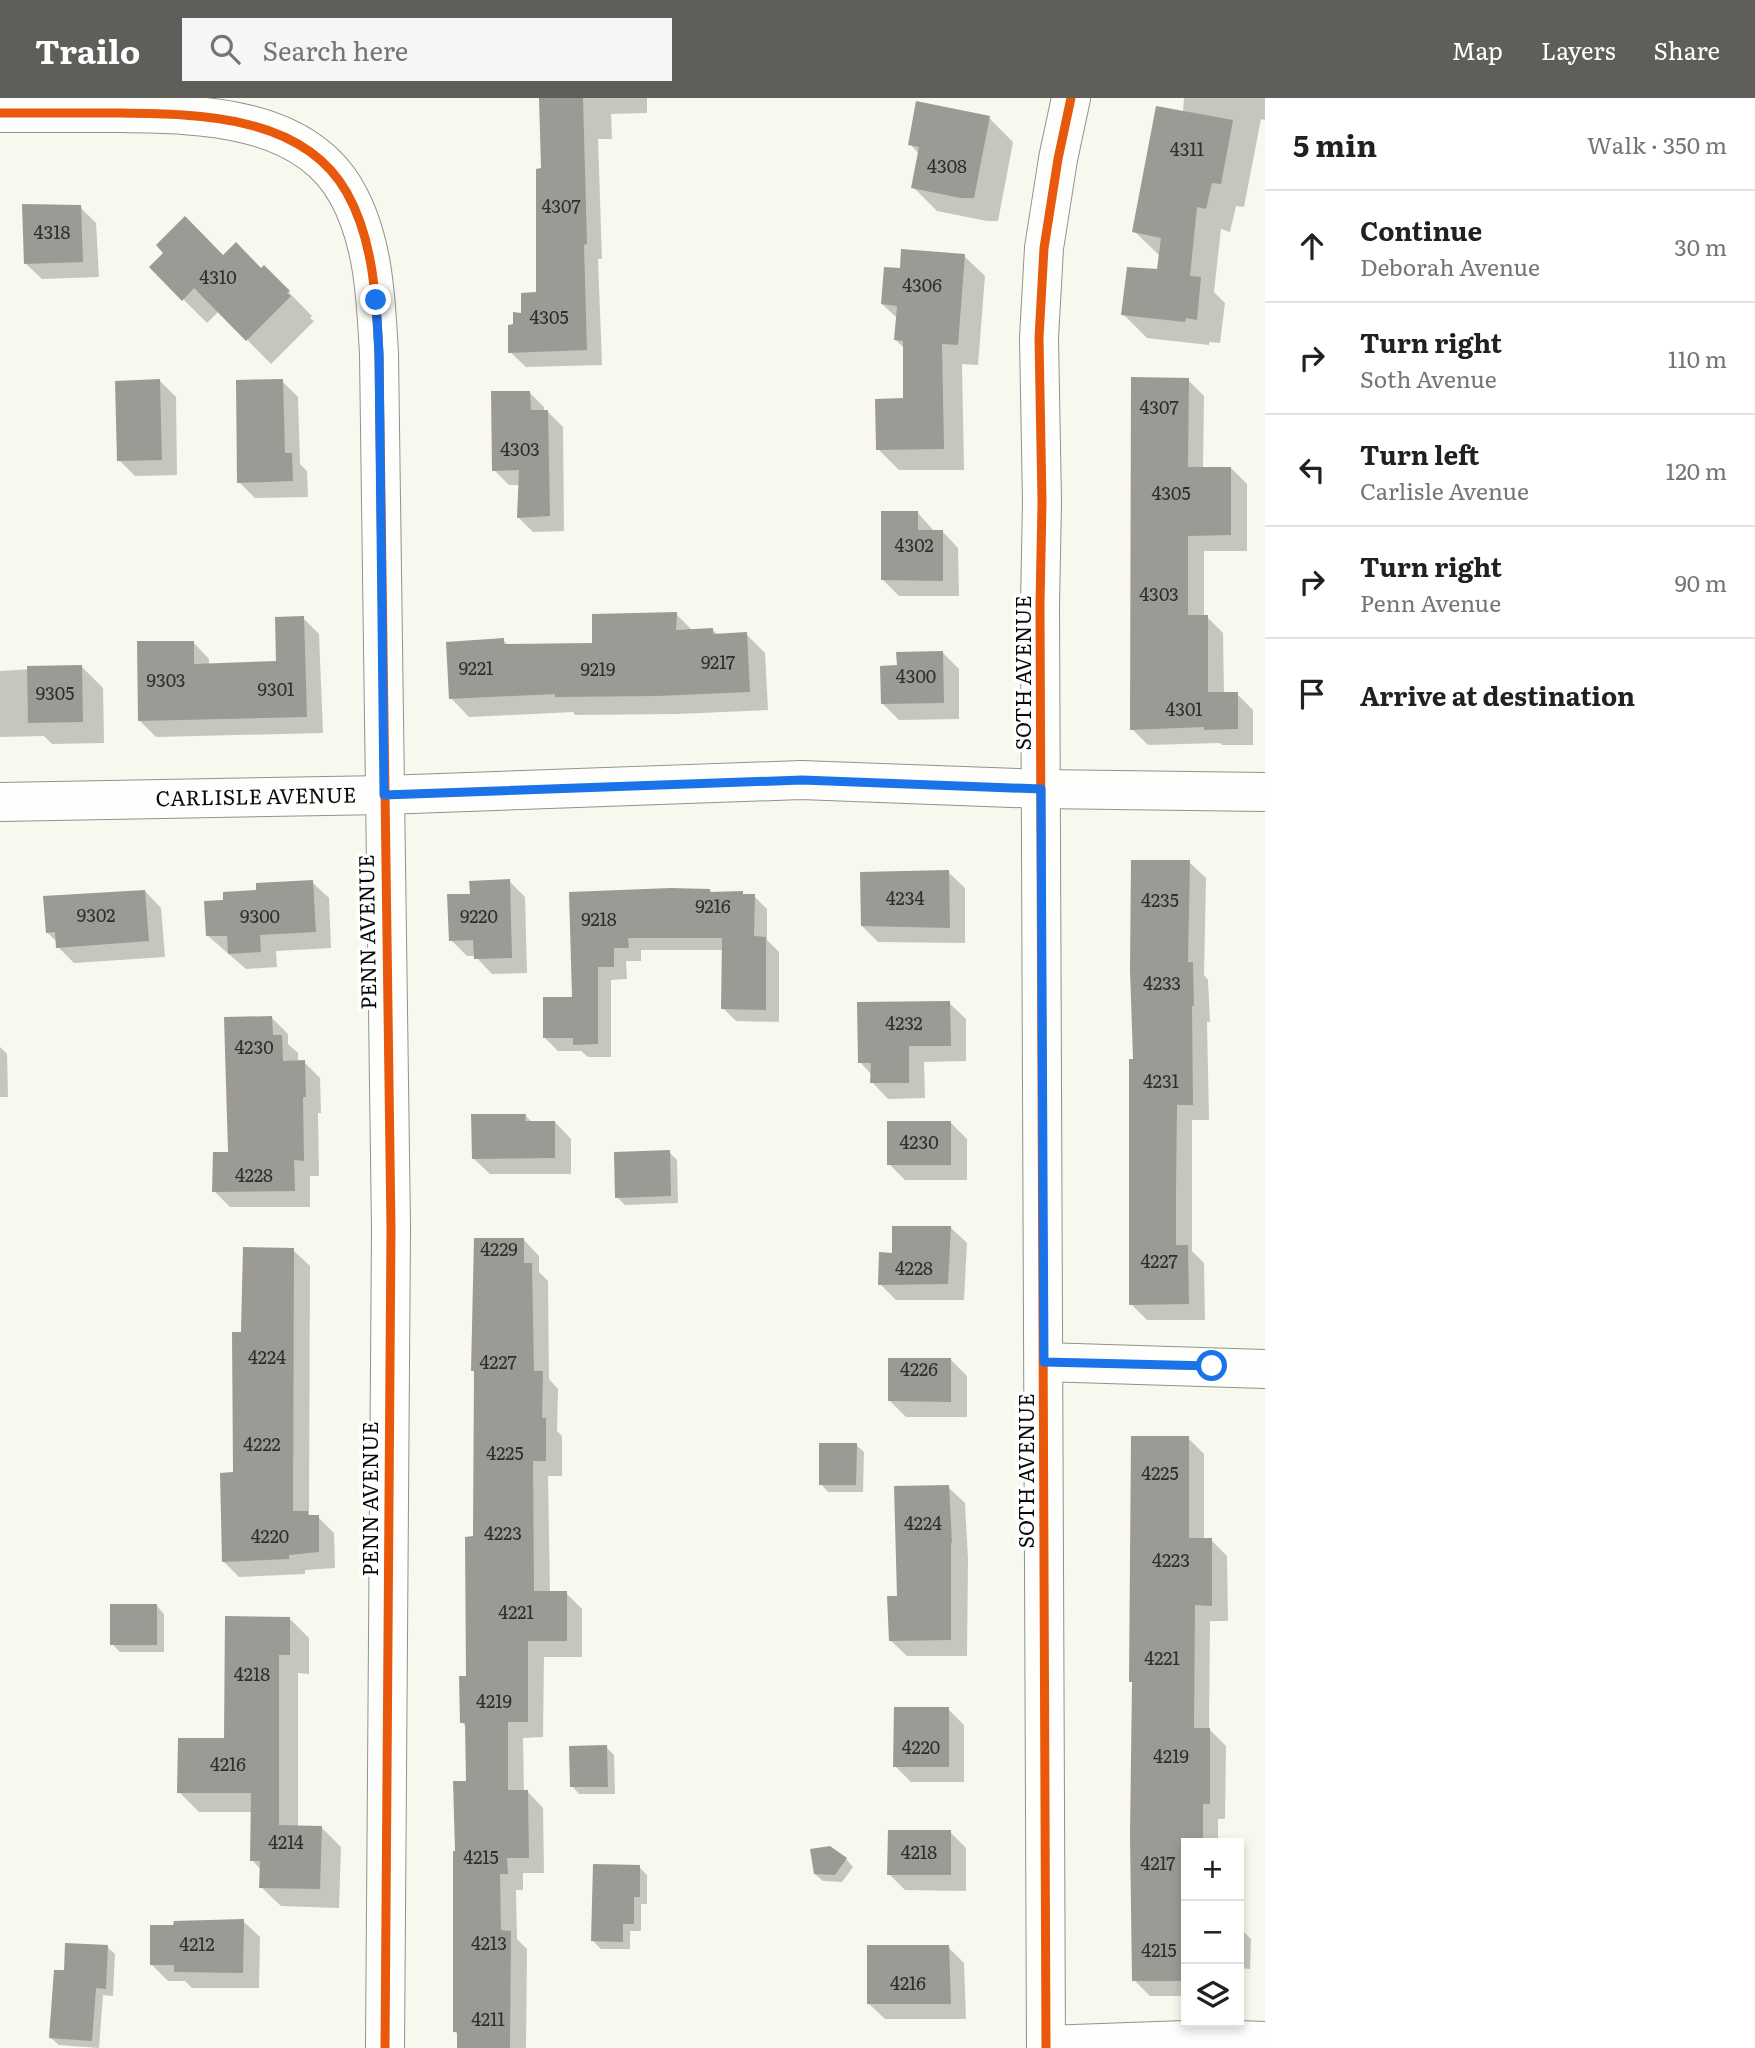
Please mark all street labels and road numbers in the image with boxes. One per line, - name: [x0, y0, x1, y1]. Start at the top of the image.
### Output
- street label: SOTH AVENUE: [1006, 595, 1037, 751]
- street label: CARLISLE AVENUE: [155, 778, 356, 812]
- street label: PENN AVENUE: [349, 854, 382, 1010]
- street label: SOTH AVENUE: [1009, 1393, 1040, 1549]
- street label: PENN AVENUE: [353, 1421, 384, 1577]

